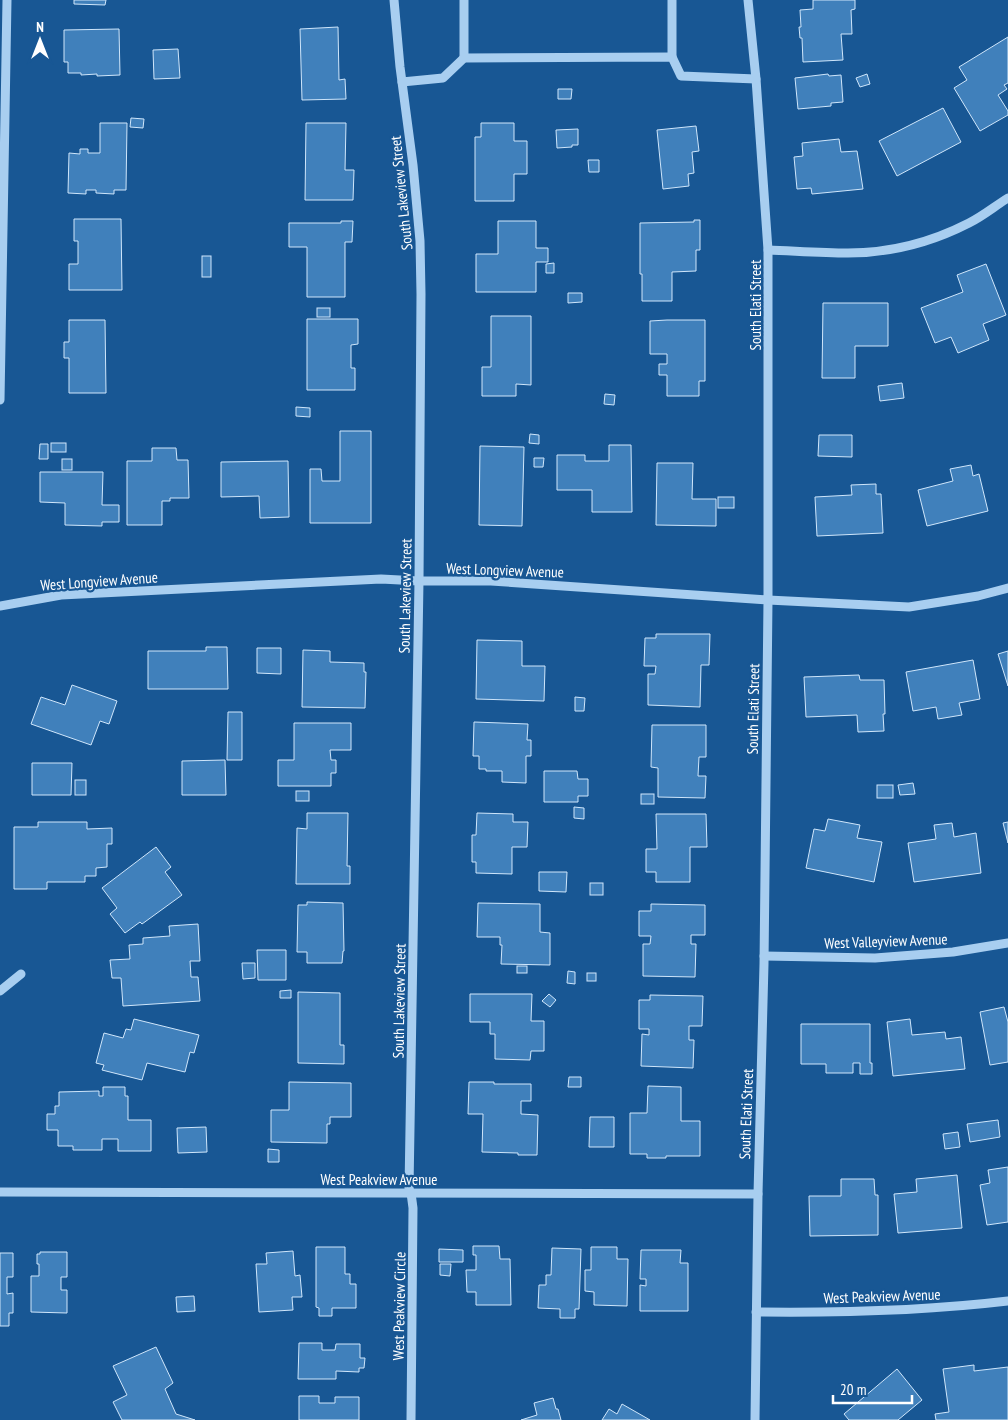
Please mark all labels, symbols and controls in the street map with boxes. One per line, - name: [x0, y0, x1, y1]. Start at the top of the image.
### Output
- north arrow: [15, 15, 65, 65]
- text: N: [36, 18, 44, 36]
- street label: South Lakeview Street: [386, 135, 416, 251]
- street label: South Elati Street: [746, 260, 765, 350]
- street label: South Lakeview Street: [394, 538, 416, 654]
- street label: West Longview Avenue: [446, 558, 564, 582]
- street label: West Longview Avenue: [40, 567, 158, 595]
- street label: South Elati Street: [743, 663, 763, 755]
- street label: West Valleyview Avenue: [824, 929, 948, 953]
- street label: South Lakeview Street: [388, 943, 410, 1059]
- street label: South Elati Street: [735, 1068, 757, 1160]
- street label: West Peakview Avenue: [321, 1170, 437, 1189]
- street label: West Peakview Circle: [389, 1252, 409, 1360]
- street label: West Peakview Avenue: [823, 1284, 941, 1308]
- scale bar: [833, 1372, 912, 1404]
- text: 20 m: [840, 1380, 866, 1399]

